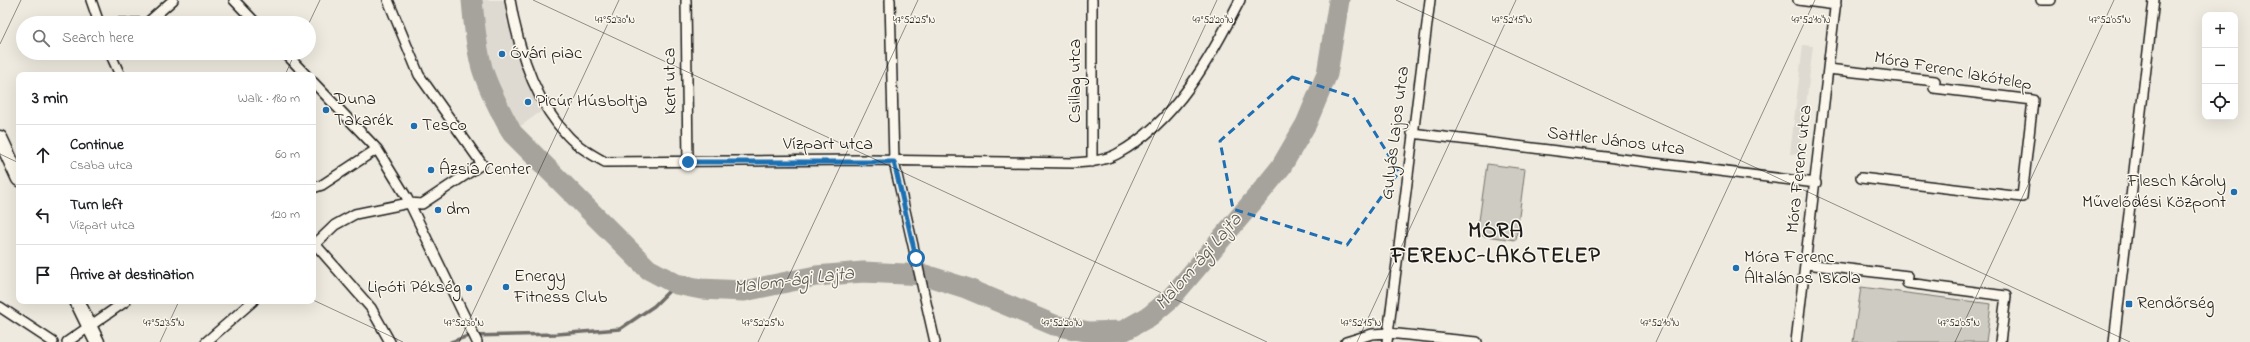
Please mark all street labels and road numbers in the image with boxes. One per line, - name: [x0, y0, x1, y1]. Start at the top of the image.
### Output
- street label: Csillag utca: [1063, 39, 1090, 123]
- street label: Móra Ferenc lakótelep: [1872, 45, 2034, 99]
- street label: Kert utca: [657, 47, 685, 115]
- street label: Gulyás Lajos utca: [1375, 65, 1417, 201]
- street label: Móra Ferenc utca: [1780, 104, 1820, 234]
- street label: Sattler János utca: [1546, 121, 1686, 163]
- street label: Vízpart utca: [782, 132, 873, 158]

